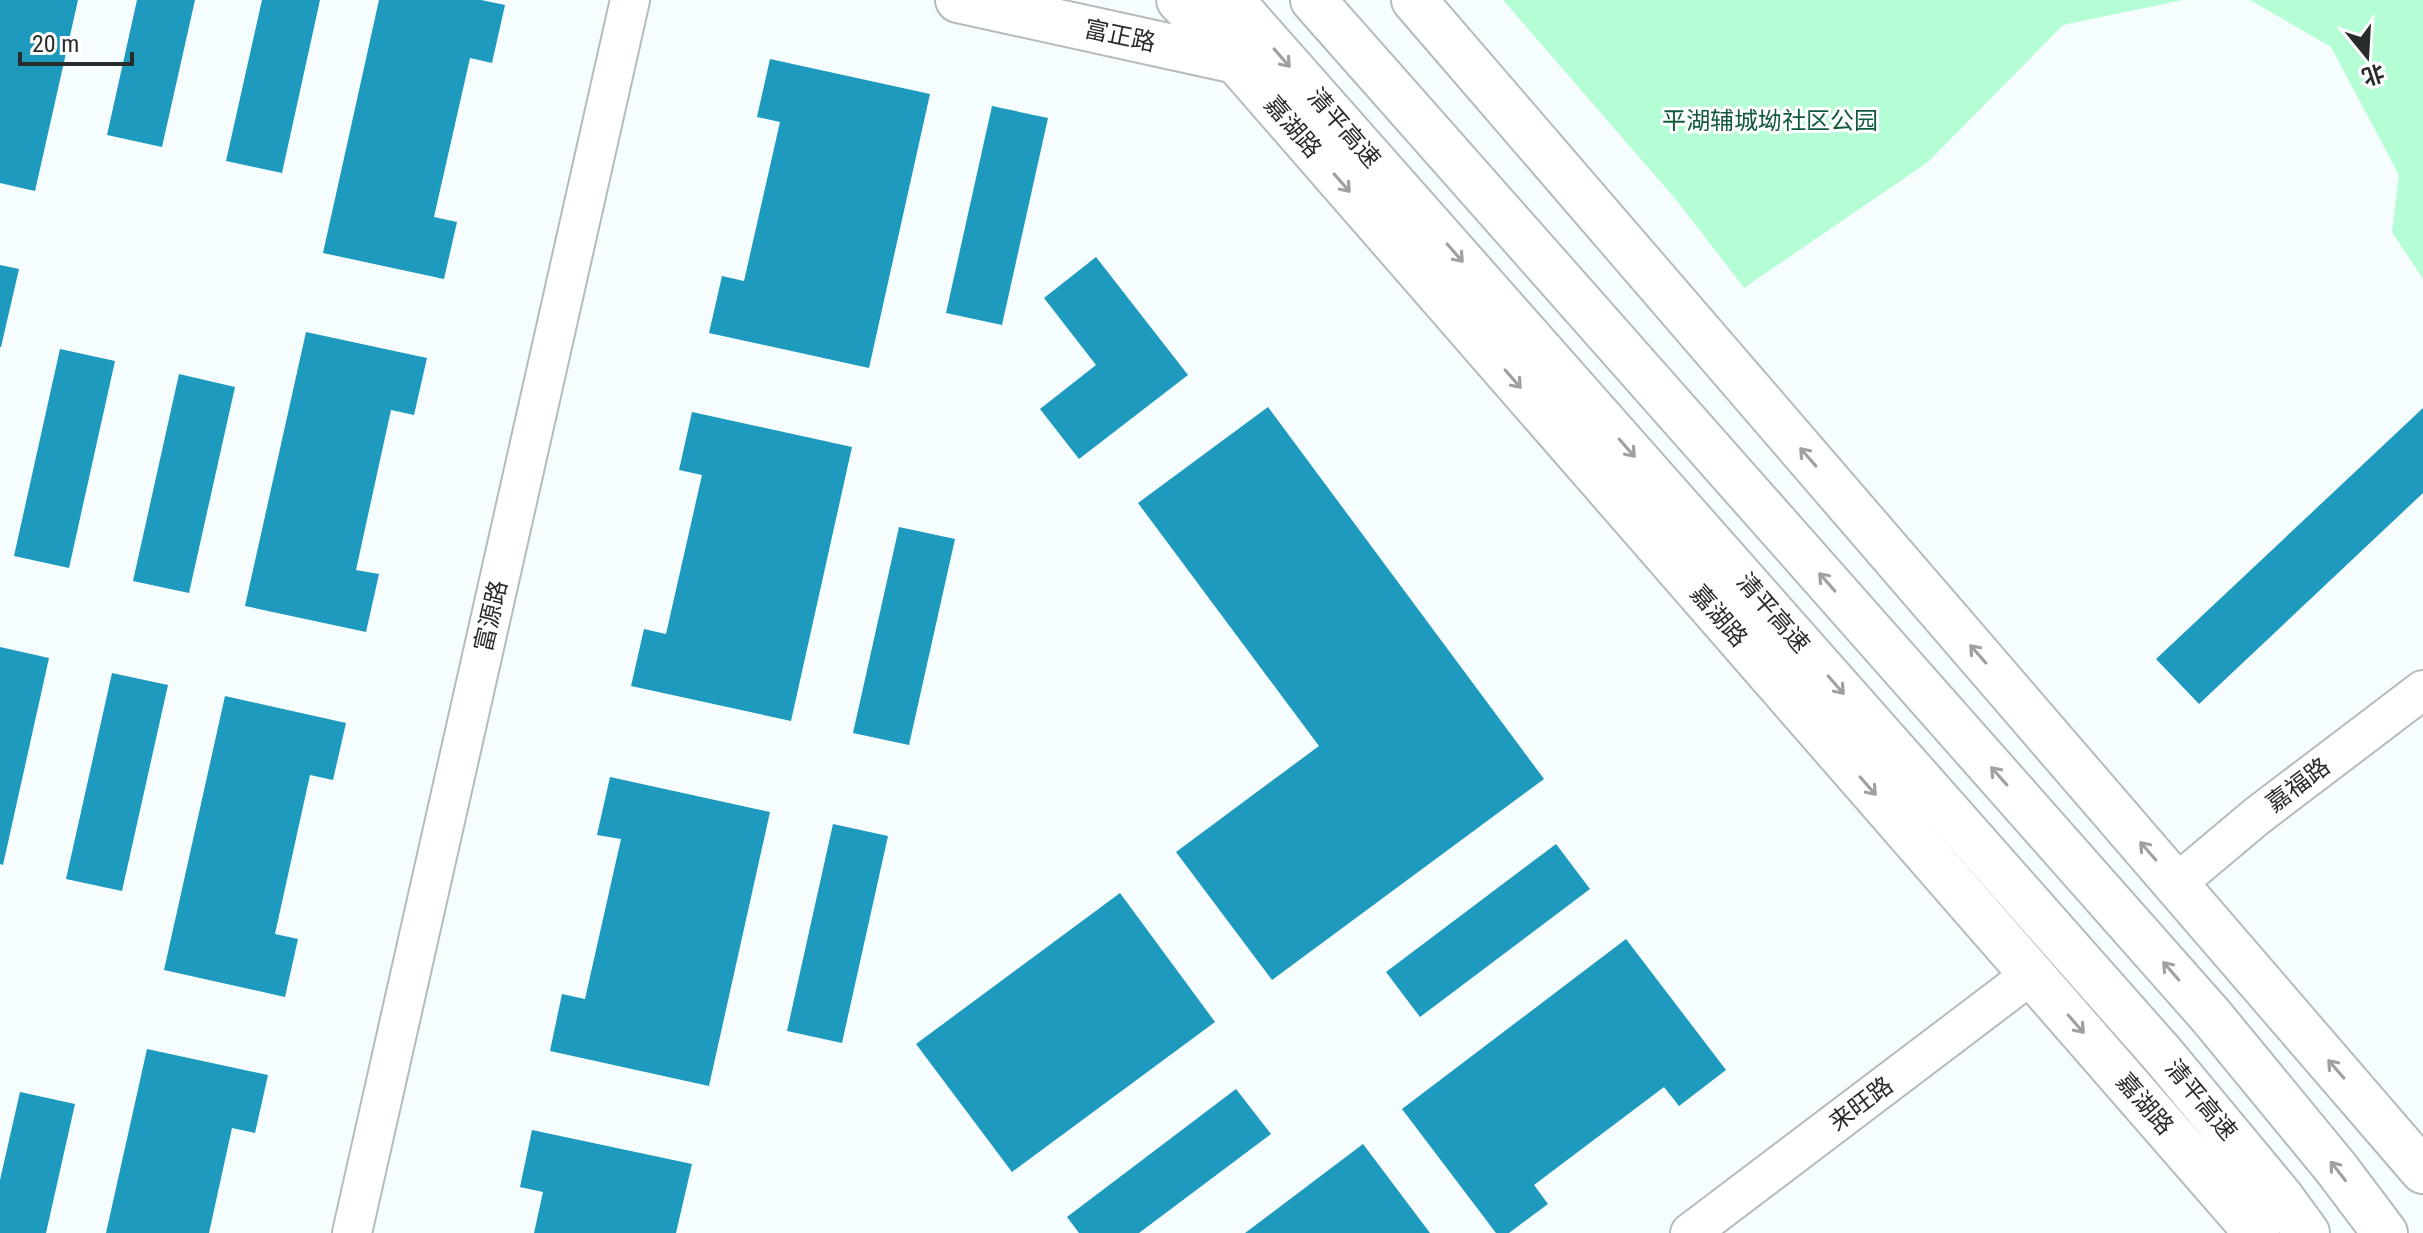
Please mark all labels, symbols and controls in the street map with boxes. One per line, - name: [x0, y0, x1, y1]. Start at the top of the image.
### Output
- street label: 富正路: [1082, 15, 1158, 57]
- scale bar: [20, 16, 132, 66]
- north arrow: [2327, 16, 2407, 96]
- text: 20 m: [32, 30, 79, 58]
- one-way arrow: [1273, 48, 1291, 68]
- text: 北: [2359, 59, 2387, 90]
- street label: 清平高速: [1302, 83, 1386, 173]
- street label: 嘉湖路: [1259, 91, 1327, 163]
- park label: 平湖辅城坳社区公园: [1662, 107, 1878, 135]
- one-way arrow: [1333, 173, 1351, 193]
- one-way arrow: [1445, 243, 1463, 263]
- one-way arrow: [1504, 369, 1522, 389]
- one-way arrow: [1617, 437, 1636, 458]
- one-way arrow: [1799, 447, 1817, 468]
- street label: 清平高速: [1731, 568, 1815, 658]
- one-way arrow: [1818, 572, 1836, 592]
- street label: 富源路: [469, 578, 513, 654]
- street label: 嘉湖路: [1685, 580, 1753, 652]
- one-way arrow: [1969, 644, 1987, 665]
- one-way arrow: [1827, 674, 1845, 694]
- street label: 嘉福路: [2261, 752, 2335, 818]
- one-way arrow: [1990, 767, 2008, 787]
- one-way arrow: [1859, 776, 1877, 796]
- one-way arrow: [2139, 841, 2157, 861]
- one-way arrow: [2163, 962, 2181, 982]
- one-way arrow: [2067, 1014, 2085, 1034]
- street label: 清平高速: [2159, 1054, 2243, 1146]
- one-way arrow: [2327, 1059, 2345, 1080]
- street label: 嘉湖路: [2111, 1068, 2179, 1140]
- street label: 来旺路: [1824, 1071, 1898, 1137]
- one-way arrow: [2329, 1161, 2346, 1182]

